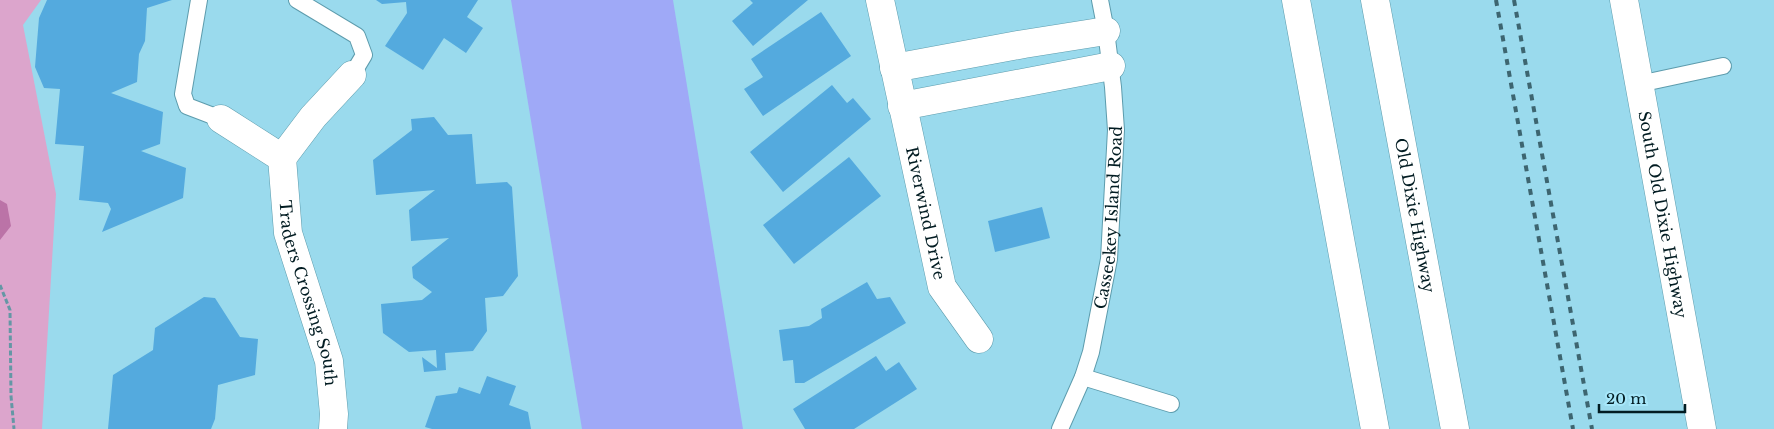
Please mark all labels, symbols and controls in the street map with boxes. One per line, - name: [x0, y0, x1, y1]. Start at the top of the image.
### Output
- street label: South Old Dixie Highway: [1634, 109, 1692, 320]
- street label: Casseekey Island Road: [1090, 125, 1126, 311]
- street label: Old Dixie Highway: [1391, 136, 1440, 295]
- street label: Riverwind Drive: [902, 145, 950, 281]
- street label: Traders Crossing South: [275, 200, 341, 387]
- scale bar: [1599, 382, 1685, 414]
- text: 20 m: [1606, 389, 1646, 408]

